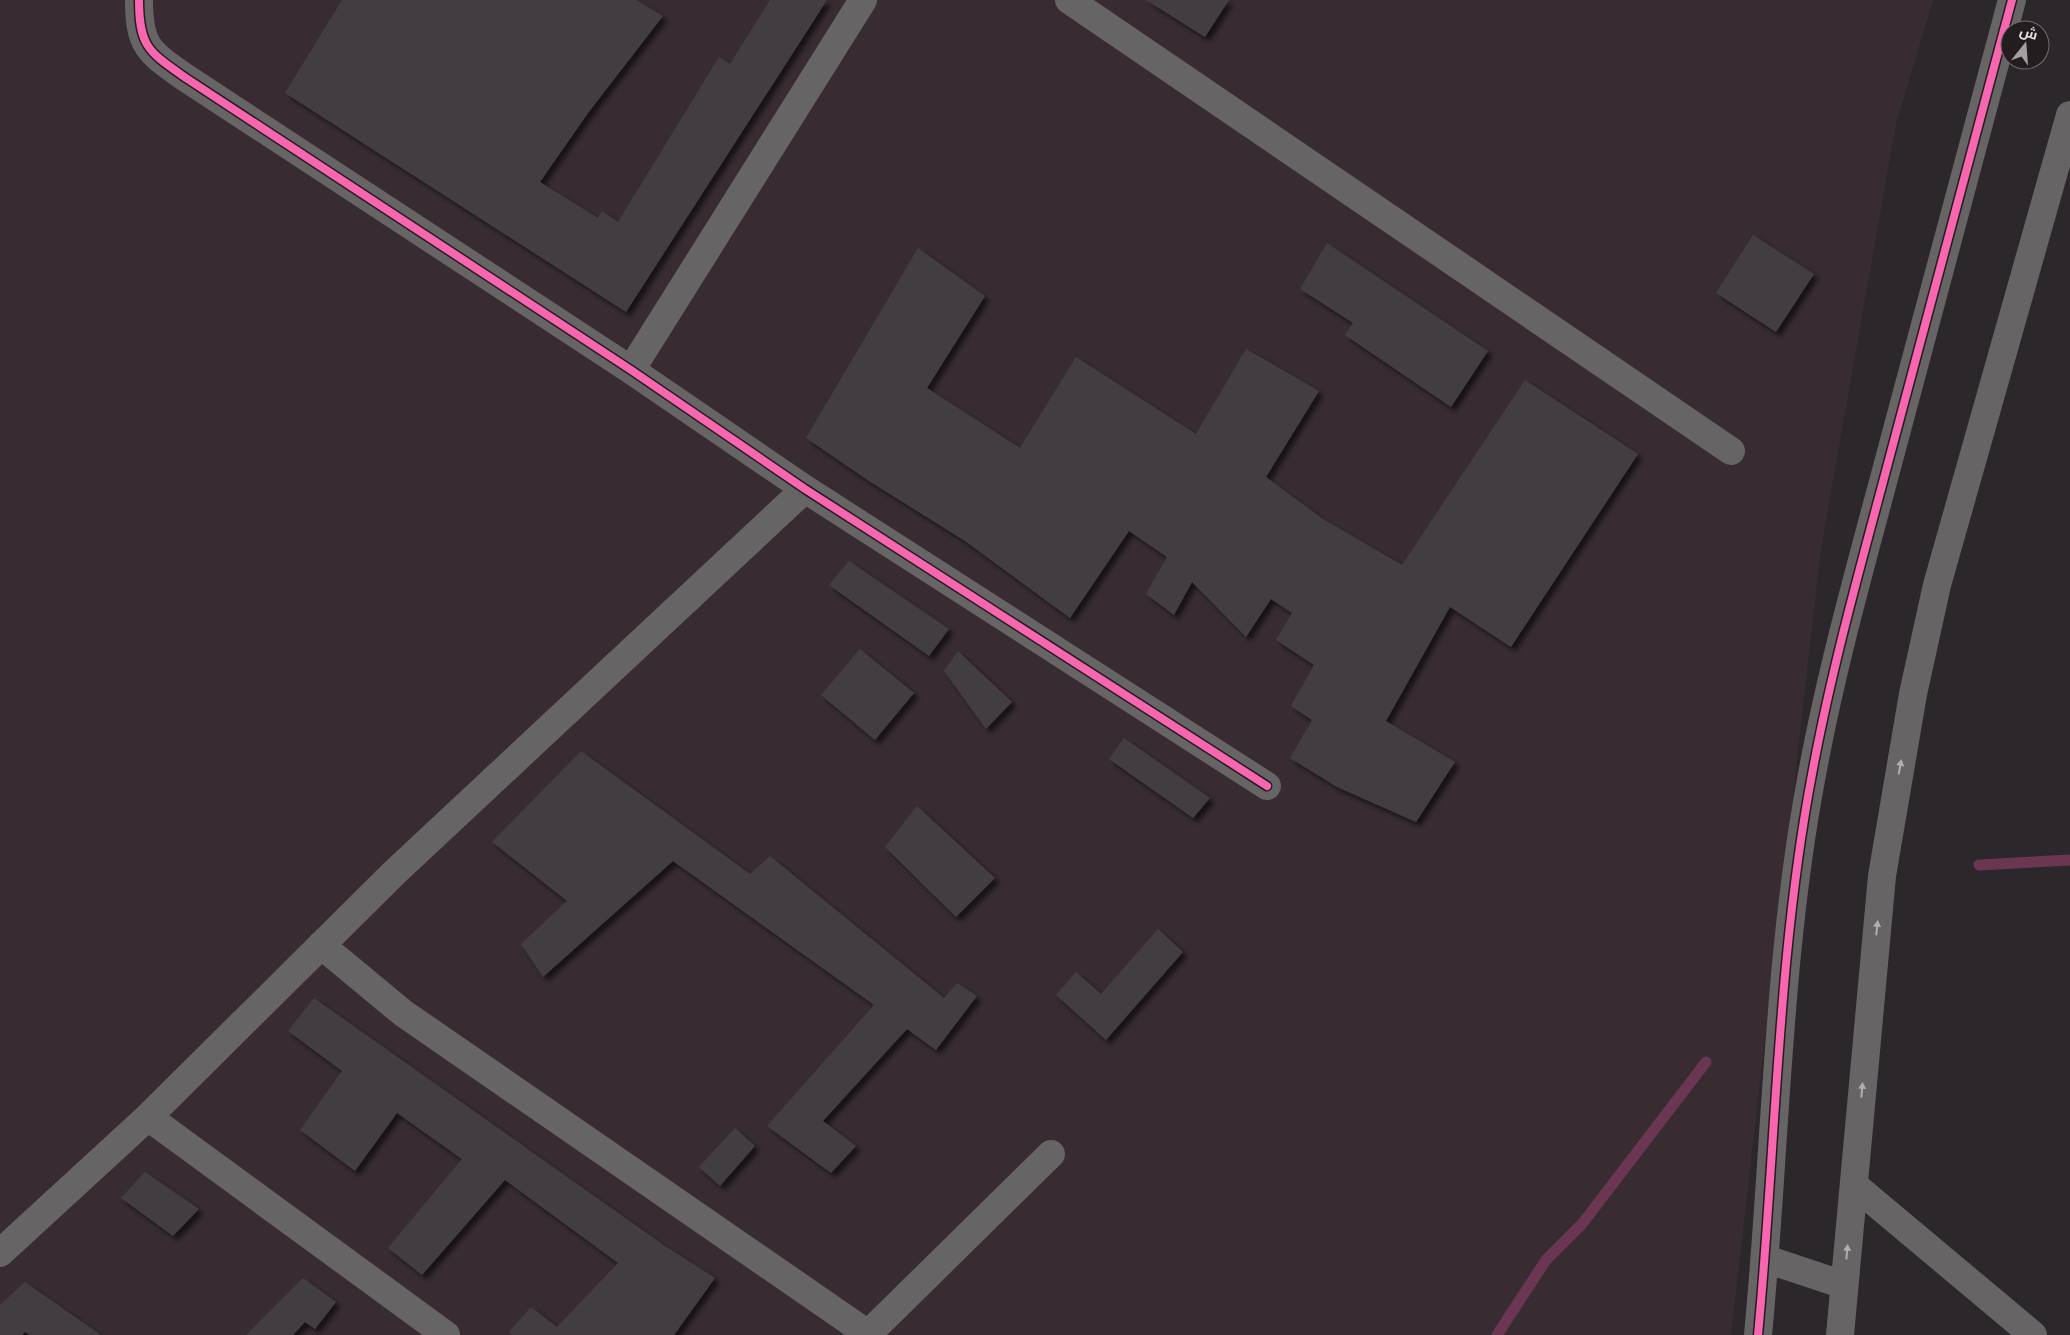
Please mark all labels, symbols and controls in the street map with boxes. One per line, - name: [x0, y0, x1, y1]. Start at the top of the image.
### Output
- north arrow: [2000, 20, 2050, 70]
- text: ش: [2018, 22, 2040, 44]
- one-way arrow: [1896, 759, 1904, 775]
- one-way arrow: [1873, 920, 1881, 936]
- one-way arrow: [1858, 1082, 1866, 1098]
- one-way arrow: [1844, 1243, 1852, 1259]

